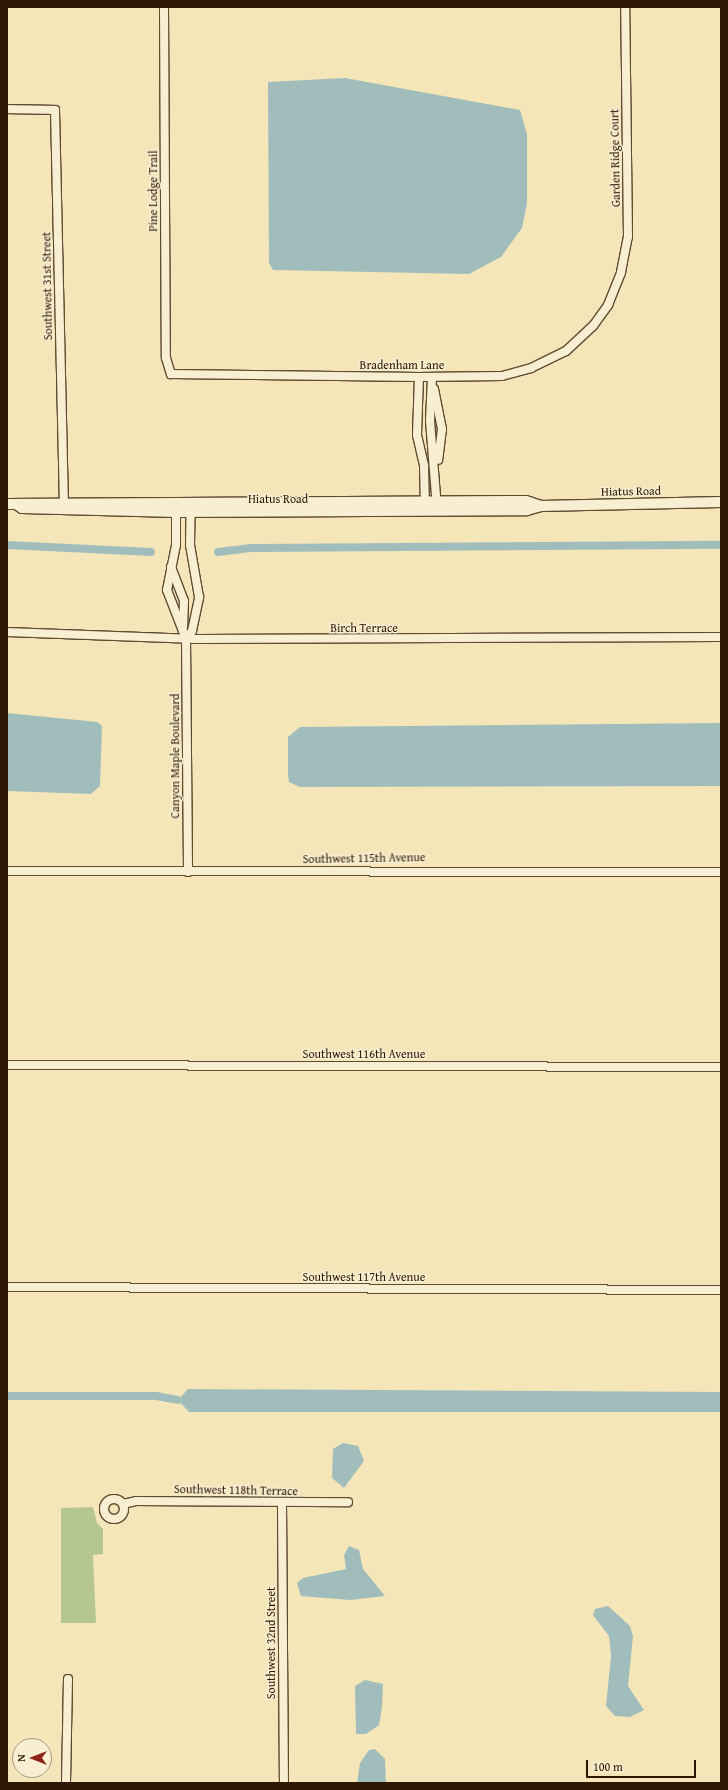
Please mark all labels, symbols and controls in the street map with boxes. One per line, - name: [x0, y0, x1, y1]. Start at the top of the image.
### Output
- street label: Garden Ridge Court: [607, 109, 623, 207]
- street label: Pine Lodge Trail: [146, 150, 160, 232]
- street label: Southwest 31st Street: [39, 232, 55, 340]
- street label: Bradenham Lane: [360, 358, 444, 372]
- street label: Hiatus Road: [601, 483, 661, 499]
- street label: Hiatus Road: [248, 492, 308, 506]
- street label: Birch Terrace: [330, 621, 398, 635]
- street label: Canyon Maple Boulevard: [168, 694, 182, 818]
- street label: Southwest 115th Avenue: [302, 850, 426, 866]
- street label: Southwest 116th Avenue: [303, 1047, 425, 1061]
- street label: Southwest 117th Avenue: [303, 1270, 425, 1284]
- street label: Southwest 118th Terrace: [174, 1482, 298, 1498]
- street label: Southwest 32nd Street: [264, 1587, 278, 1699]
- north arrow: [12, 1738, 52, 1778]
- scale bar: [588, 1752, 698, 1778]
- text: N: [13, 1754, 29, 1762]
- text: 100 m: [593, 1758, 623, 1775]

